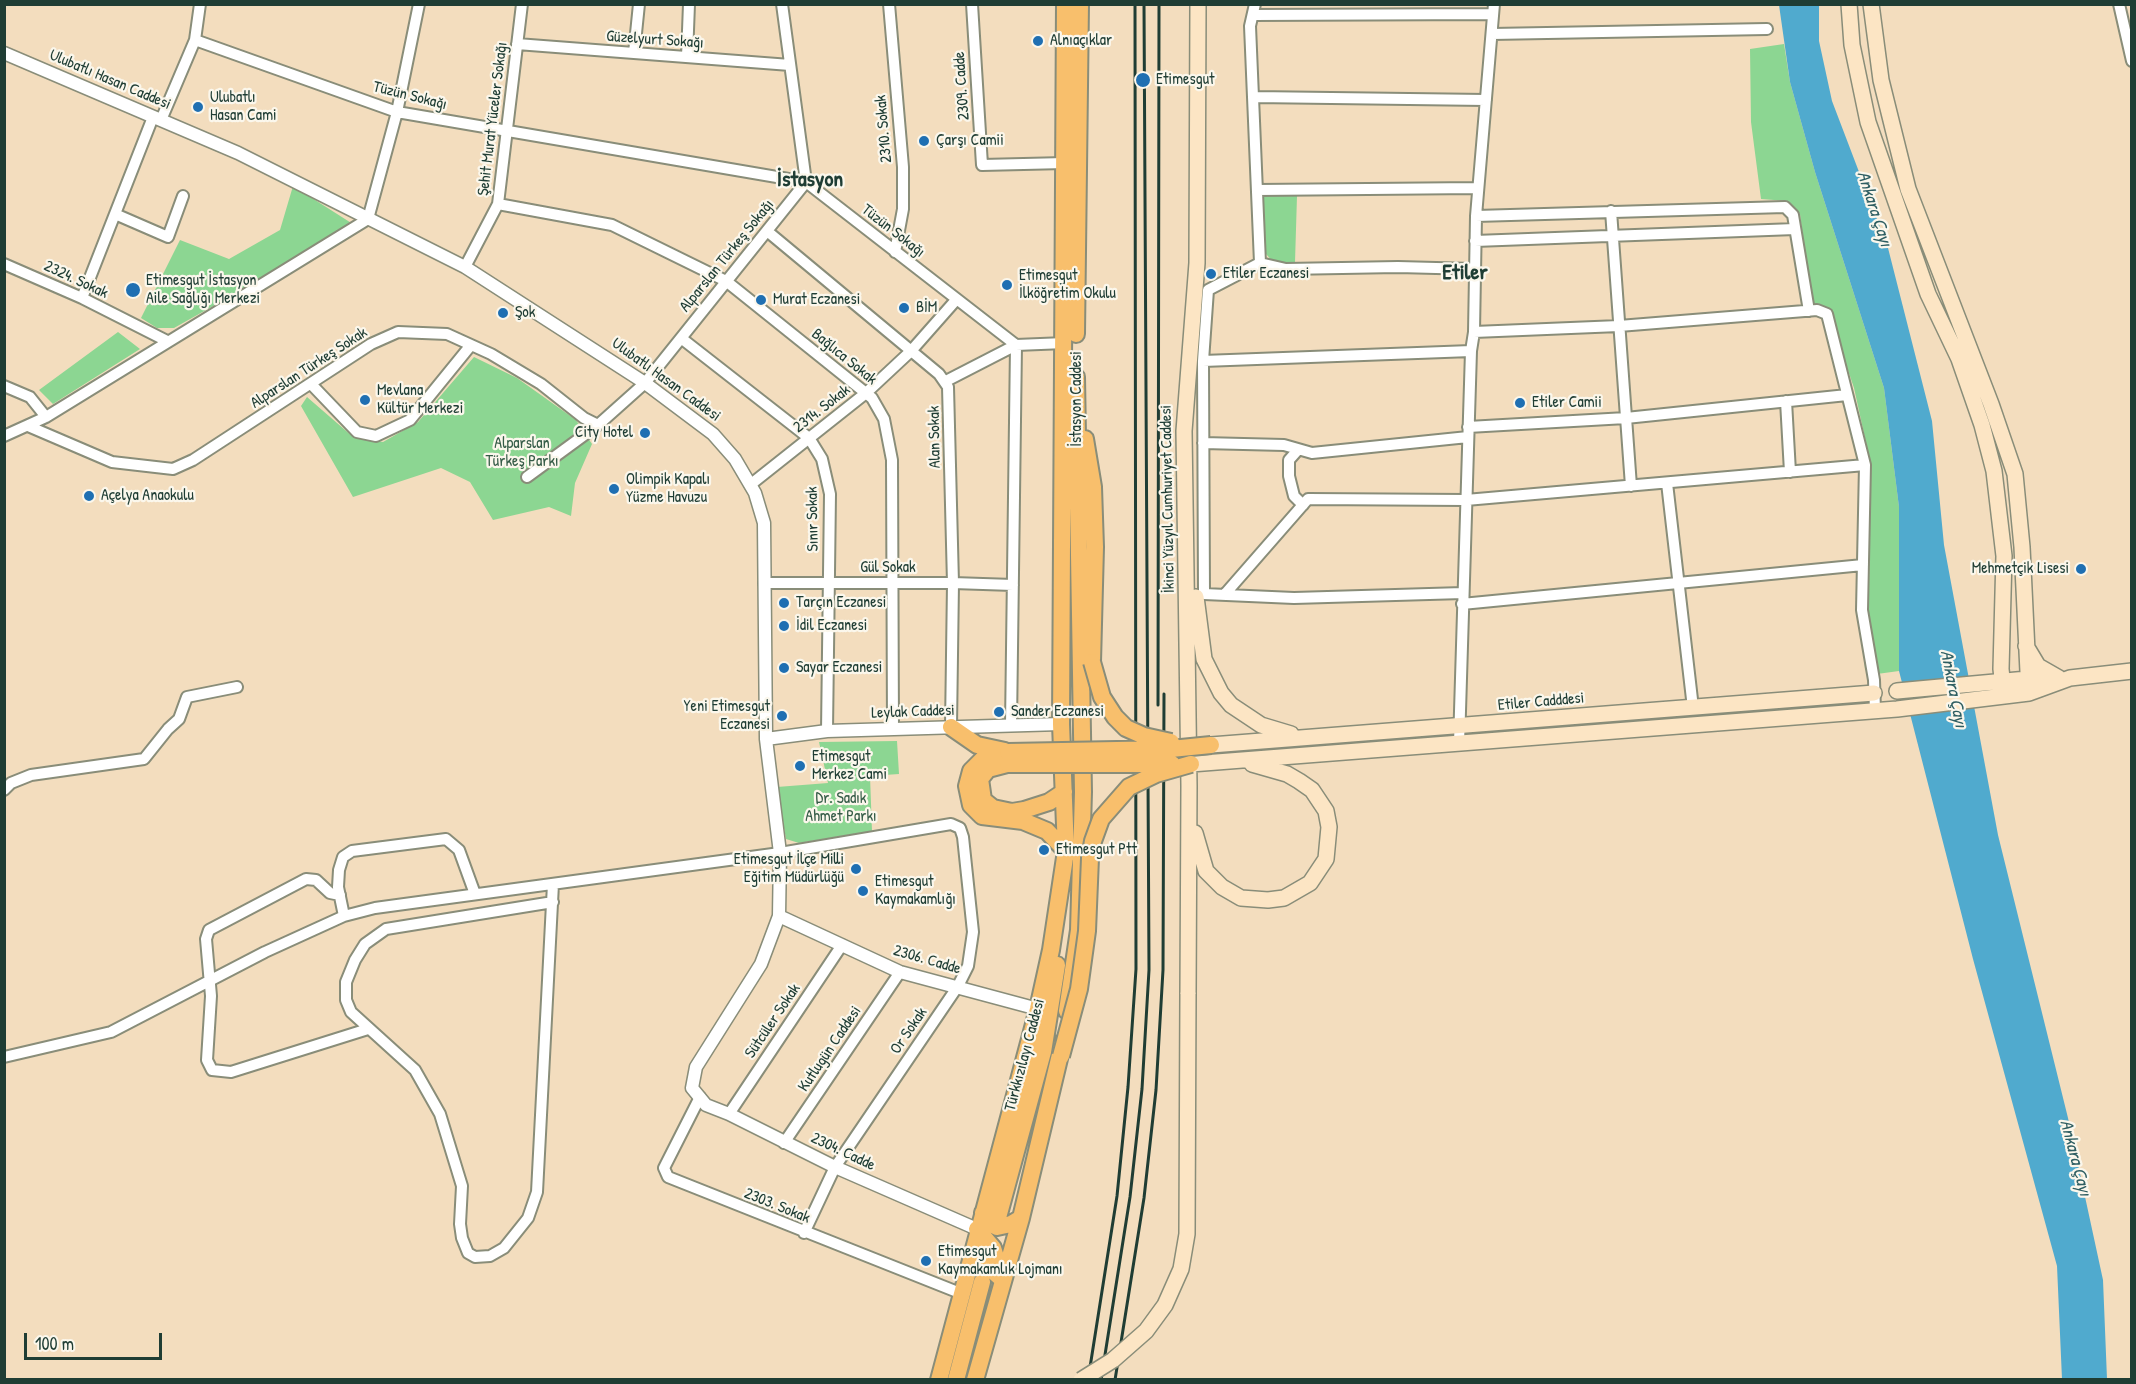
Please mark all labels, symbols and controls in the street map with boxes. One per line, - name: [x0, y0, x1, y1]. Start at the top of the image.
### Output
- street label: Güzelyurt Sokağı: [606, 27, 704, 53]
- place label: Alnıaçıklar: [1050, 31, 1112, 51]
- marker: Alnıaçıklar: [1031, 34, 1045, 48]
- street label: Şehit Murat Yüceler Sokağı: [474, 41, 512, 197]
- street label: Ulubatlı Hasan Caddesi: [46, 46, 174, 114]
- street label: 2309. Cadde: [950, 51, 974, 121]
- place label: Etimesgut: [1156, 70, 1215, 90]
- marker: Etimesgut: [1134, 71, 1152, 89]
- street label: Tüzün Sokağı: [371, 78, 449, 114]
- place label: Ulubatlı Hasan Cami: [210, 88, 277, 126]
- street label: 2310. Sokak: [871, 94, 897, 164]
- marker: Ulubatlı Hasan Cami: [191, 100, 205, 114]
- place label: Çarşı Camii: [936, 131, 1004, 151]
- marker: Çarşı Camii: [917, 134, 931, 148]
- district label: İstasyon: [777, 167, 843, 193]
- water label: Ankara Çayı: [1852, 169, 1896, 249]
- street label: Alparslan Türkeş Sokağı: [676, 196, 778, 316]
- street label: Tüzün Sokağı: [857, 200, 929, 262]
- street label: 2324. Sokak: [41, 257, 111, 303]
- district label: Etiler: [1442, 260, 1488, 286]
- place label: Etiler Eczanesi: [1223, 264, 1309, 284]
- place label: Etimesgut İlköğretim Okulu: [1019, 266, 1116, 304]
- marker: Etiler Eczanesi: [1204, 267, 1218, 281]
- place label: Etimesgut İstasyon Aile Sağlığı Merkezi: [146, 271, 260, 309]
- marker: Etimesgut İlköğretim Okulu: [1000, 278, 1014, 292]
- marker: Etimesgut İstasyon Aile Sağlığı Merkezi: [124, 281, 142, 299]
- place label: Murat Eczanesi: [773, 290, 860, 310]
- marker: Murat Eczanesi: [754, 293, 768, 307]
- place label: BİM: [916, 298, 937, 318]
- marker: BİM: [897, 301, 911, 315]
- place label: Şok: [515, 303, 535, 323]
- marker: Şok: [496, 306, 510, 320]
- street label: Alparslan Türkeş Sokak: [247, 323, 371, 413]
- street label: Bağlıca Sokak: [807, 325, 881, 389]
- street label: Ulubatlı Hasan Caddesi: [608, 334, 724, 426]
- street label: İstasyon Caddesi: [1067, 351, 1087, 447]
- place label: Mevlana Kültür Merkezi: [377, 381, 463, 419]
- street label: 2314. Sokak: [790, 381, 854, 437]
- marker: Mevlana Kültür Merkezi: [358, 393, 372, 407]
- place label: Etiler Camii: [1532, 393, 1602, 413]
- marker: Etiler Camii: [1513, 396, 1527, 410]
- street label: İkinci Yüzyıl Cumhuriyet Caddesi: [1157, 405, 1179, 593]
- street label: Alan Sokak: [925, 406, 945, 468]
- place label: City Hotel: [575, 423, 633, 443]
- marker: City Hotel: [638, 426, 652, 440]
- park label: Alparslan Türkeş Parkı: [485, 434, 559, 472]
- place label: Olimpik Kapalı Yüzme Havuzu: [626, 470, 710, 508]
- marker: Olimpik Kapalı Yüzme Havuzu: [607, 482, 621, 496]
- place label: Açelya Anaokulu: [101, 486, 194, 506]
- street label: Sınır Sokak: [803, 486, 823, 552]
- marker: Açelya Anaokulu: [82, 489, 96, 503]
- street label: Gül Sokak: [860, 558, 916, 578]
- place label: Mehmetçik Lisesi: [1972, 559, 2069, 579]
- marker: Mehmetçik Lisesi: [2074, 562, 2088, 576]
- place label: Tarçın Eczanesi: [796, 593, 886, 613]
- marker: Tarçın Eczanesi: [777, 596, 791, 610]
- place label: İdil Eczanesi: [796, 616, 867, 636]
- marker: İdil Eczanesi: [777, 619, 791, 633]
- water label: Ankara Çayı: [1935, 649, 1971, 729]
- place label: Sayar Eczanesi: [796, 658, 882, 678]
- marker: Sayar Eczanesi: [777, 661, 791, 675]
- street label: Etiler Cadddesi: [1497, 689, 1585, 715]
- place label: Yeni Etimesgut Eczanesi: [683, 697, 770, 735]
- street label: Leylak Caddesi: [871, 701, 955, 723]
- place label: Sander Eczanesi: [1011, 702, 1104, 722]
- marker: Sander Eczanesi: [992, 705, 1006, 719]
- marker: Yeni Etimesgut Eczanesi: [775, 709, 789, 723]
- place label: Etimesgut Merkez Cami: [812, 747, 887, 785]
- marker: Etimesgut Merkez Cami: [793, 759, 807, 773]
- park label: Dr. Sadık Ahmet Parkı: [805, 789, 877, 827]
- place label: Etimesgut Ptt: [1056, 840, 1137, 860]
- marker: Etimesgut Ptt: [1037, 843, 1051, 857]
- place label: Etimesgut İlçe Milli Eğitim Müdürlüğü: [734, 850, 844, 888]
- marker: Etimesgut İlçe Milli Eğitim Müdürlüğü: [849, 862, 863, 876]
- place label: Etimesgut Kaymakamlığı: [875, 872, 956, 910]
- marker: Etimesgut Kaymakamlığı: [856, 884, 870, 898]
- street label: 2306. Cadde: [891, 941, 963, 979]
- street label: Sütcüler Sokak: [741, 980, 805, 1062]
- street label: Türkkızılayı Caddesi: [1001, 997, 1049, 1113]
- street label: Kutlugün Caddesi: [794, 1003, 866, 1095]
- street label: Or Sokak: [886, 1004, 932, 1058]
- water label: Ankara Çayı: [2054, 1117, 2096, 1199]
- street label: 2304. Cadde: [808, 1129, 878, 1175]
- street label: 2303. Sokak: [741, 1184, 813, 1228]
- place label: Etimesgut Kaymakamlık Lojmanı: [938, 1242, 1063, 1280]
- marker: Etimesgut Kaymakamlık Lojmanı: [919, 1254, 933, 1268]
- scale bar: [27, 1321, 165, 1359]
- text: 100 m: [35, 1331, 74, 1356]

